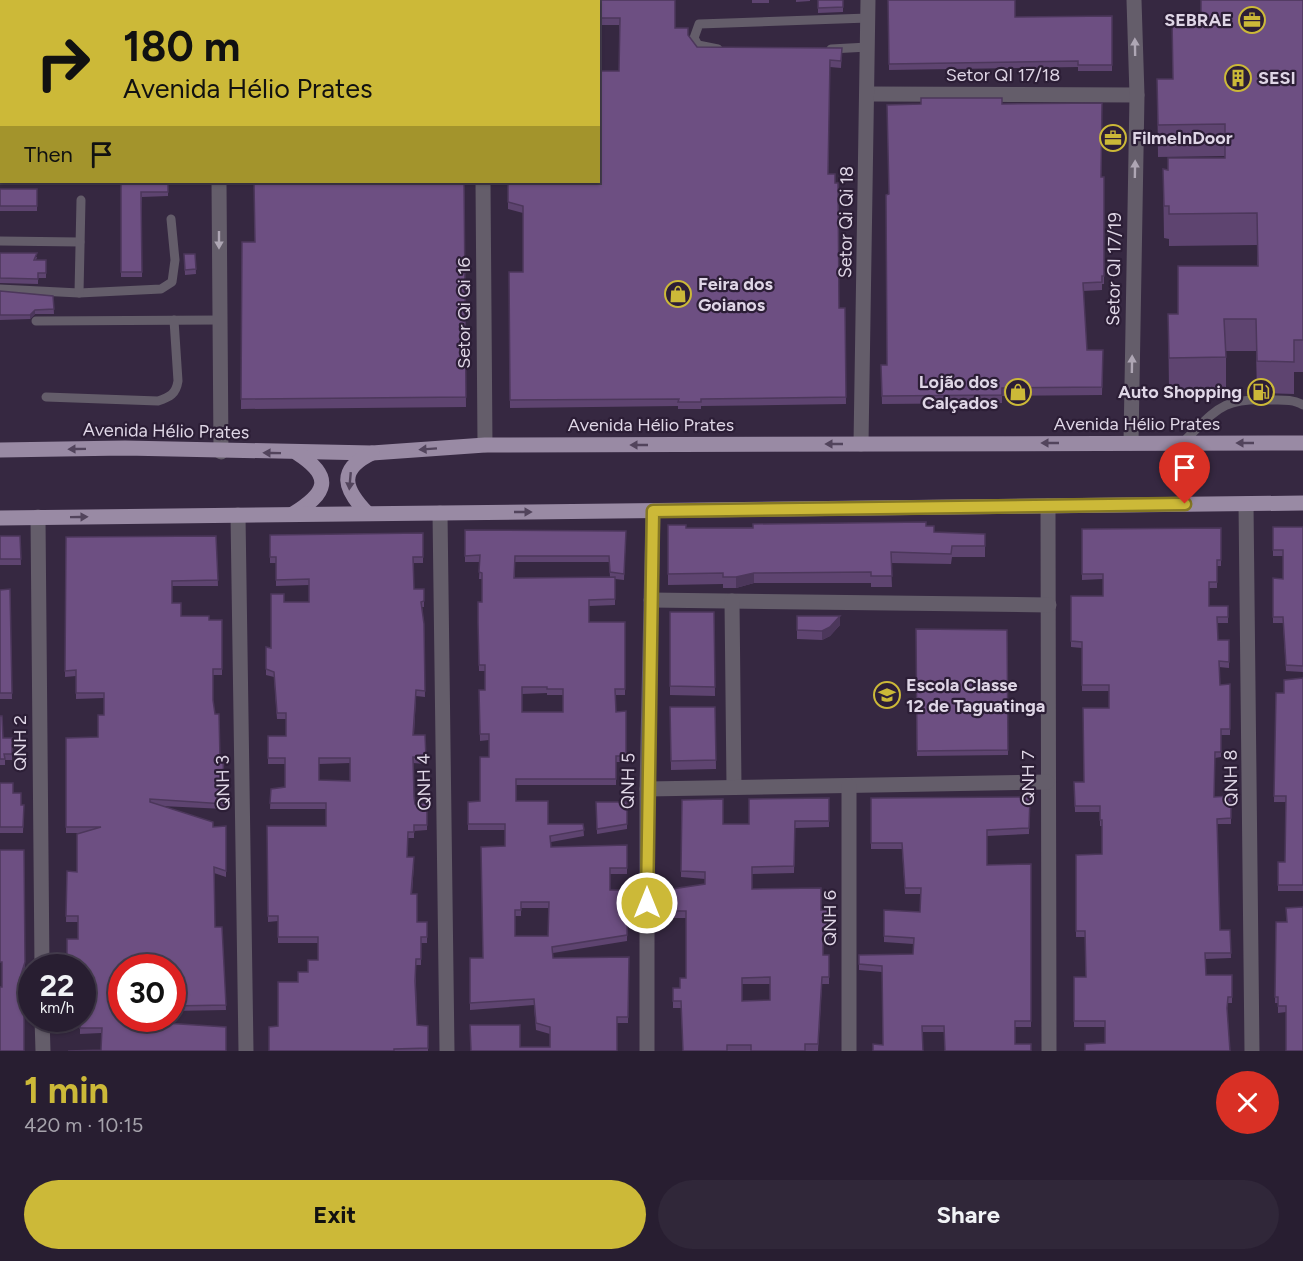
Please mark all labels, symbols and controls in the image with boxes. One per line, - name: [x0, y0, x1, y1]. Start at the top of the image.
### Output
- office icon: SEBRAE: [1237, 5, 1267, 35]
- place label: SEBRAE: [1164, 9, 1232, 31]
- text: 180 m: [123, 21, 240, 72]
- icon: right: [24, 24, 102, 102]
- one-way arrow: [1131, 38, 1140, 57]
- building icon: SESI: [1223, 63, 1253, 93]
- street label: Setor QI 17/18: [946, 64, 1060, 86]
- place label: SESI: [1258, 67, 1296, 89]
- text: Avenida Hélio Prates: [123, 72, 372, 105]
- office icon: FilmeInDoor: [1098, 123, 1128, 153]
- place label: FilmeInDoor: [1132, 127, 1233, 149]
- icon: arrive: [85, 138, 118, 171]
- text: Then: [24, 141, 73, 168]
- one-way arrow: [1130, 159, 1140, 178]
- street label: Setor Qi Qi 18: [834, 166, 858, 278]
- street label: Setor QI 17/19: [1102, 212, 1126, 326]
- one-way arrow: [214, 230, 224, 249]
- street label: Setor Qi Qi 16: [453, 257, 475, 369]
- place label: Feira dos Goianos: [698, 273, 773, 316]
- shop icon: Feira dos Goianos: [663, 279, 693, 309]
- one-way arrow: [1127, 354, 1137, 373]
- place label: Lojão dos Calçados: [919, 371, 999, 414]
- shop icon: Lojão dos Calçados: [1003, 377, 1033, 407]
- fuel station icon: Auto Shopping: [1246, 377, 1276, 407]
- place label: Auto Shopping: [1118, 381, 1242, 403]
- street label: Avenida Hélio Prates: [1054, 413, 1220, 435]
- street label: Avenida Hélio Prates: [568, 414, 734, 436]
- street label: Avenida Hélio Prates: [83, 419, 249, 443]
- one-way arrow: [1040, 438, 1059, 448]
- one-way arrow: [1235, 438, 1254, 448]
- one-way arrow: [824, 439, 843, 449]
- one-way arrow: [629, 440, 648, 450]
- pin: [1159, 442, 1210, 504]
- one-way arrow: [67, 444, 86, 454]
- one-way arrow: [419, 444, 438, 454]
- one-way arrow: [262, 448, 281, 457]
- icon: arrive: [1168, 451, 1201, 484]
- one-way arrow: [345, 472, 355, 491]
- one-way arrow: [513, 507, 532, 517]
- one-way arrow: [70, 512, 89, 522]
- place label: Escola Classe 12 de Taguatinga: [906, 674, 1045, 717]
- school or university icon: Escola Classe 12 de Taguatinga: [872, 680, 902, 710]
- street label: QNH 2: [9, 715, 31, 771]
- street label: QNH 8: [1220, 749, 1242, 807]
- street label: QNH 7: [1017, 750, 1039, 806]
- street label: QNH 4: [413, 753, 435, 811]
- street label: QNH 5: [617, 753, 639, 809]
- street label: QNH 3: [212, 755, 234, 811]
- position arrow: [615, 871, 679, 935]
- street label: QNH 6: [819, 890, 841, 946]
- speed limit sign: 30: [108, 954, 186, 1032]
- text: 22: [40, 967, 74, 1004]
- text: km/h: [40, 999, 74, 1017]
- text: 1 min: [24, 1069, 109, 1112]
- button: close: [1216, 1071, 1279, 1134]
- text: 420 m · 10:15: [24, 1113, 143, 1137]
- button: Exit: [24, 1180, 646, 1249]
- button: Share: [658, 1180, 1279, 1249]

